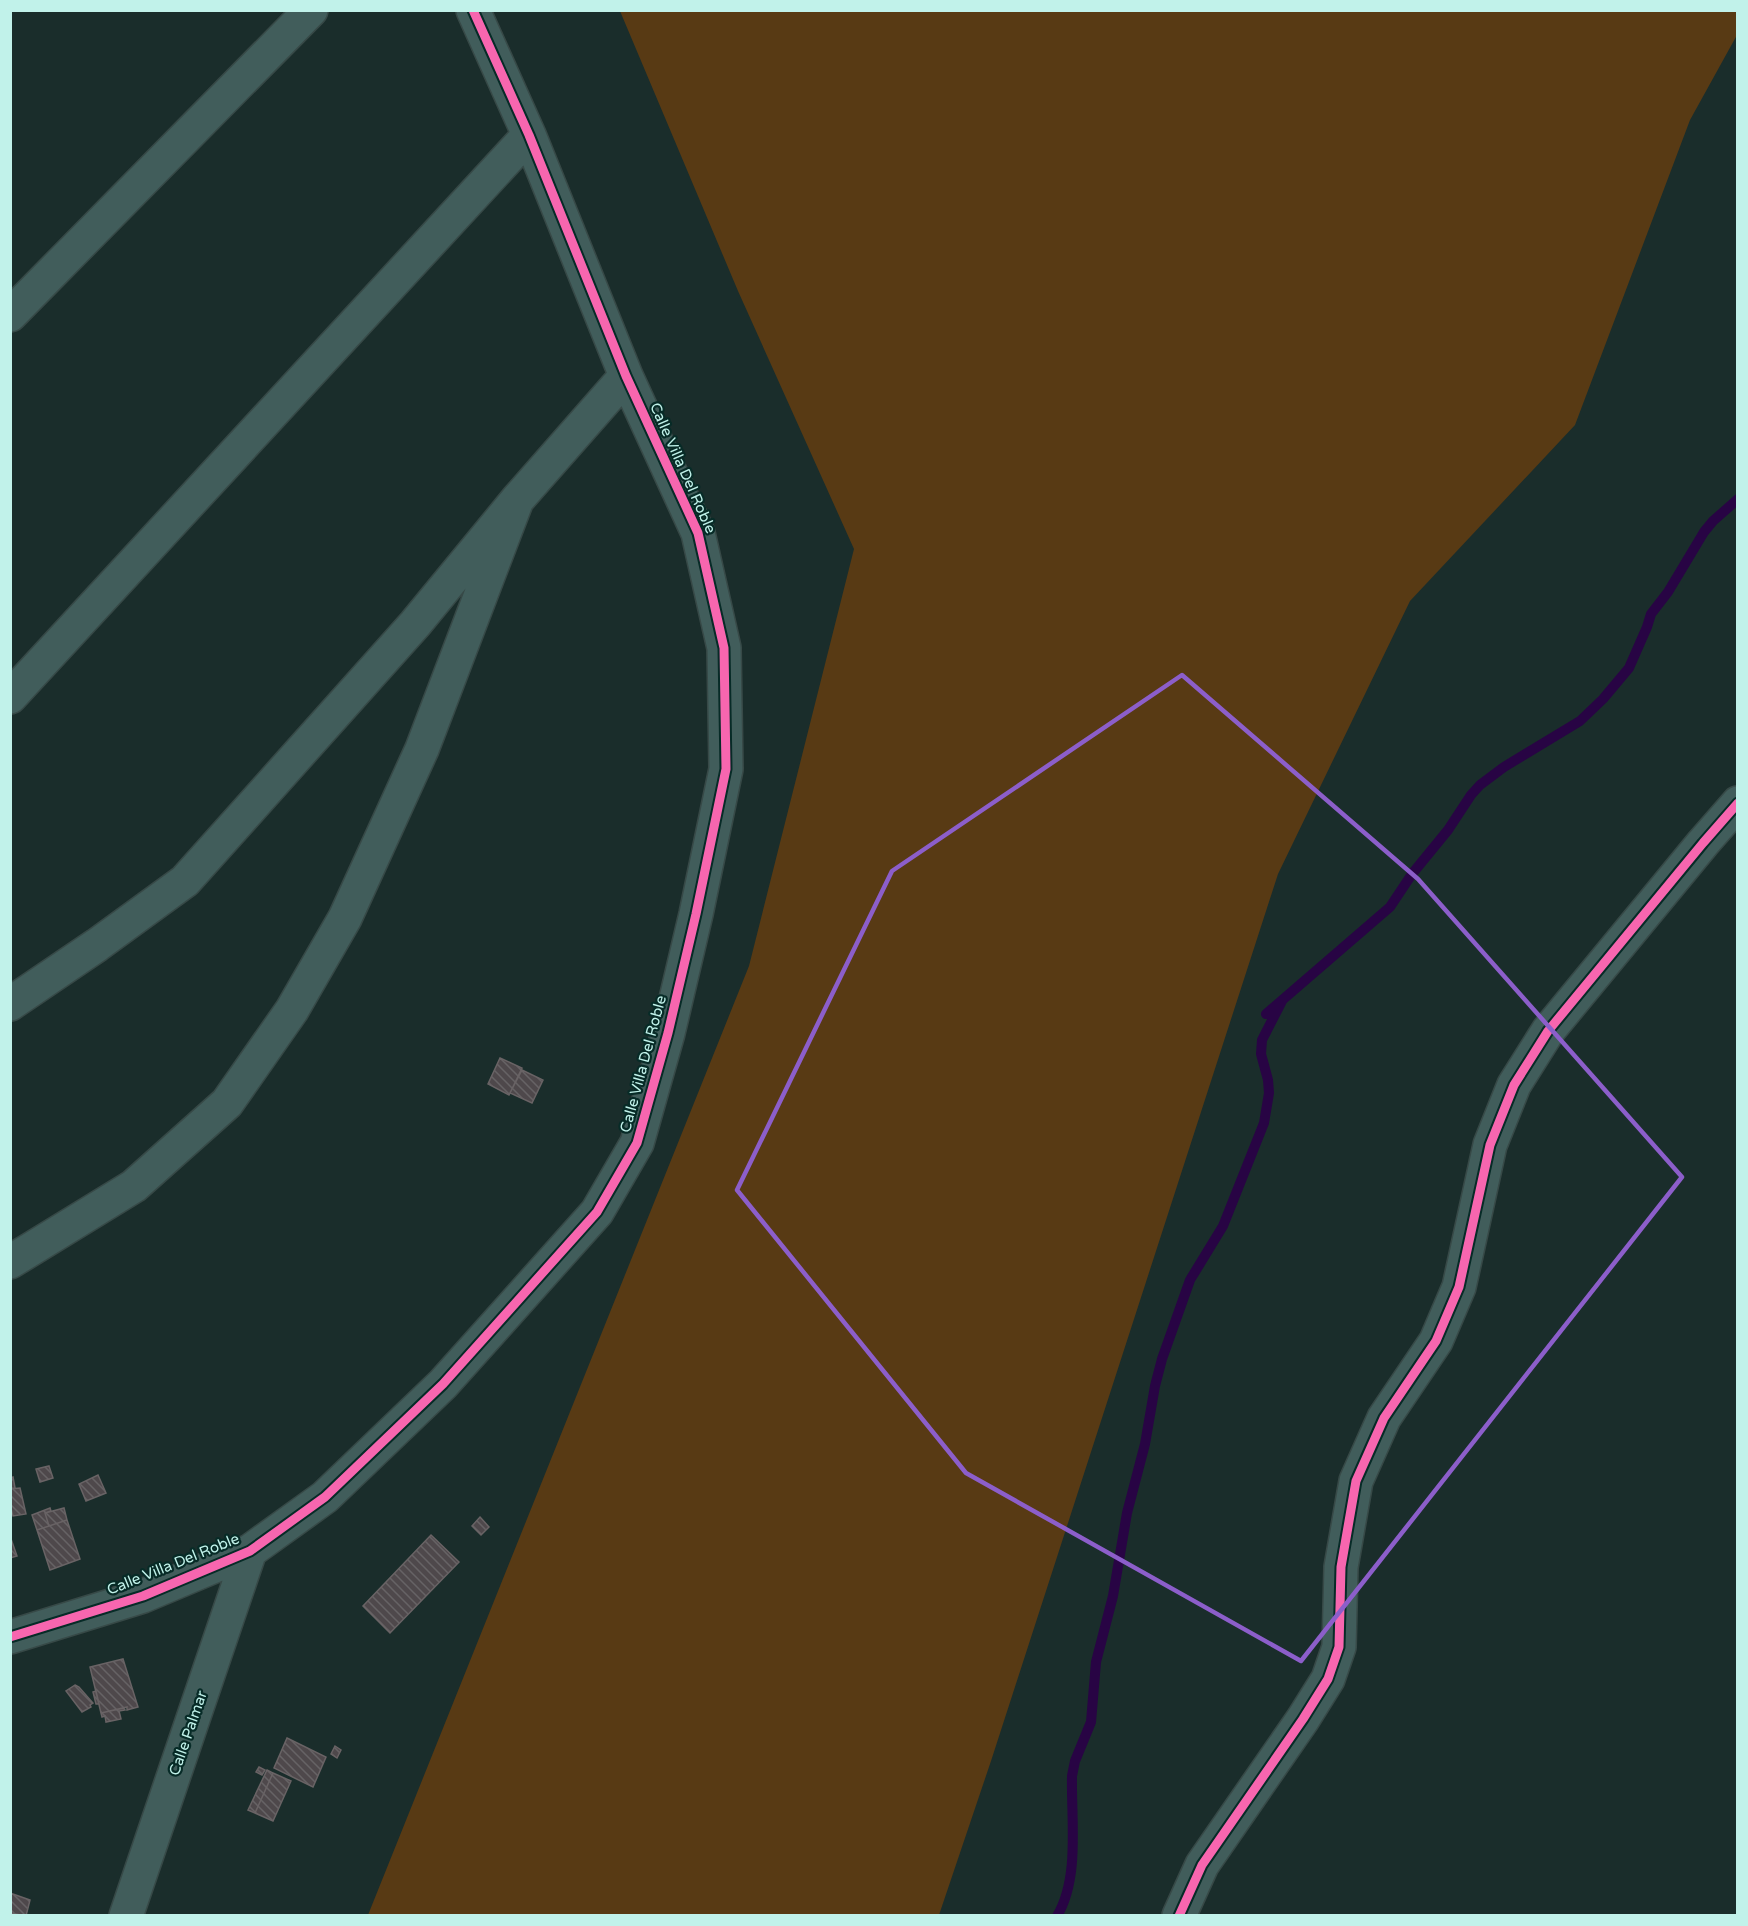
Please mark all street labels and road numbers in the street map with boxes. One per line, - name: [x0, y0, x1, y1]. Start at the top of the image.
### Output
- street label: Calle Villa Del Roble: [646, 400, 720, 536]
- street label: Calle Villa Del Roble: [616, 994, 670, 1134]
- street label: Calle Villa Del Roble: [104, 1529, 242, 1599]
- street label: Calle Palmar: [165, 1688, 211, 1778]

